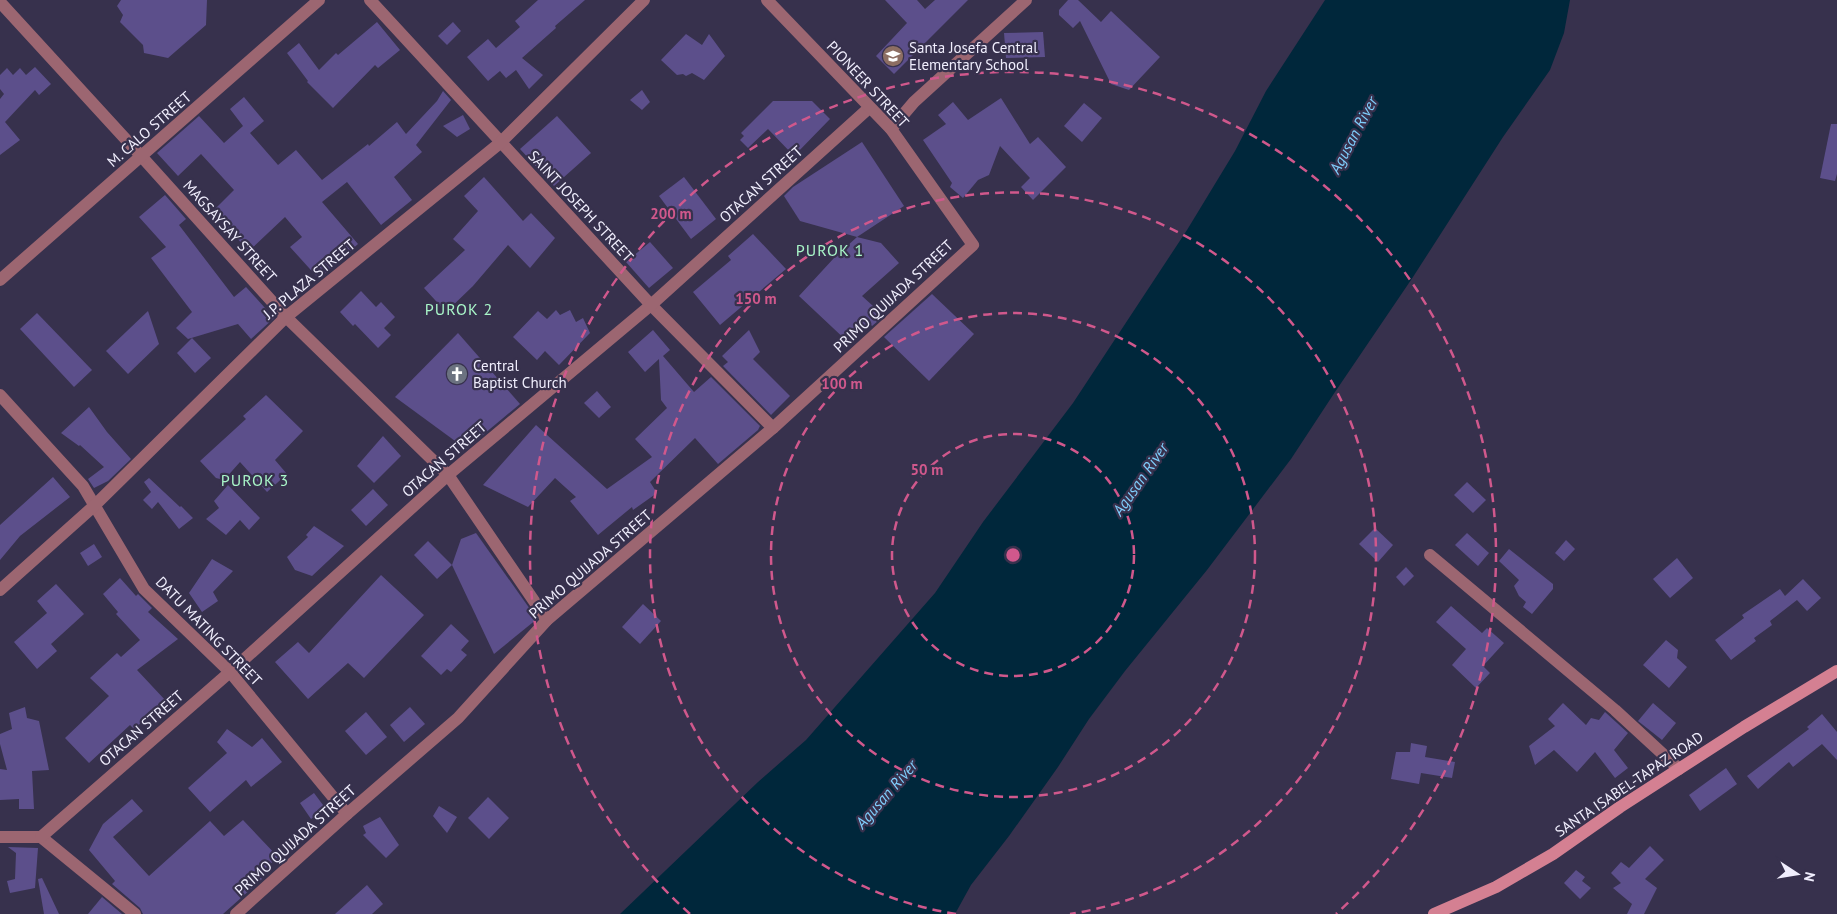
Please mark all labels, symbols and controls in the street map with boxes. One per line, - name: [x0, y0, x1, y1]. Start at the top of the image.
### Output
- street label: PIONEER STREET: [823, 37, 914, 132]
- place label: Santa Josefa Central Elementary School: [909, 38, 1038, 74]
- school or university icon: Santa Josefa Central Elementary School: [881, 44, 905, 68]
- street label: M. CALO STREET: [103, 87, 196, 171]
- water label: Agusan River: [1324, 91, 1382, 178]
- street label: OTACAN STREET: [715, 141, 807, 226]
- street label: SAINT JOSEPH STREET: [524, 146, 638, 266]
- street label: MAGSAYSAY STREET: [179, 176, 281, 286]
- text: 200 m: [650, 204, 692, 223]
- street label: J.P. PLAZA STREET: [258, 234, 359, 324]
- street label: PRIMO QUIJADA STREET: [829, 235, 957, 356]
- district label: PUROK 1: [796, 240, 864, 260]
- text: 150 m: [735, 289, 777, 308]
- district label: PUROK 2: [425, 299, 493, 319]
- place label: Central Baptist Church: [473, 356, 567, 392]
- church icon: Central Baptist Church: [445, 362, 469, 386]
- text: 100 m: [821, 374, 863, 393]
- street label: OTACAN STREET: [398, 417, 491, 501]
- water label: Agusan River: [1107, 437, 1173, 520]
- text: 50 m: [911, 460, 943, 479]
- district label: PUROK 3: [221, 470, 289, 490]
- street label: PRIMO QUIJADA STREET: [525, 505, 656, 623]
- centre of rings: [1004, 546, 1022, 564]
- street label: DATU MATING STREET: [152, 572, 267, 690]
- street label: OTACAN STREET: [95, 686, 188, 770]
- street label: SANTA ISABEL-TAPAZ ROAD: [1551, 727, 1707, 841]
- water label: Agusan River: [850, 754, 922, 833]
- street label: PRIMO QUIJADA STREET: [230, 780, 360, 899]
- north arrow: [1772, 849, 1822, 899]
- text: N: [1800, 870, 1819, 883]

